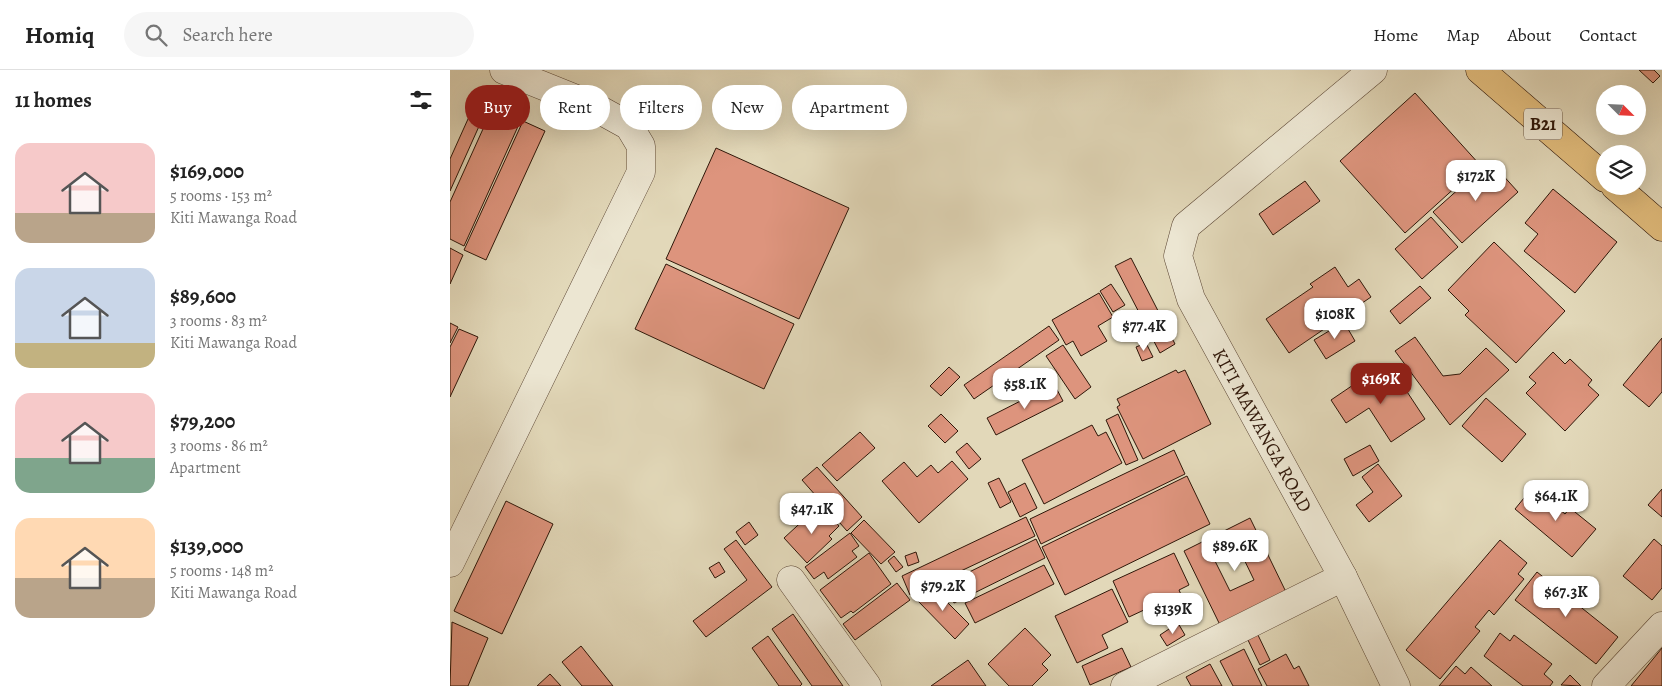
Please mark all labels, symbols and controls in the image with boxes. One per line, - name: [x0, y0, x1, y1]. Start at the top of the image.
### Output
- search box: [124, 12, 474, 57]
- text: Homiq: [25, 19, 94, 51]
- icon: search: [142, 21, 170, 49]
- text: Search here: [182, 22, 273, 48]
- text: Home: [1373, 23, 1418, 47]
- text: Map: [1446, 23, 1479, 47]
- text: About: [1507, 23, 1551, 47]
- text: Contact: [1579, 23, 1637, 47]
- chip: Buy: [465, 85, 530, 130]
- chip: Rent: [540, 85, 610, 130]
- chip: Filters: [620, 85, 702, 130]
- chip: New: [712, 85, 782, 130]
- chip: Apartment: [792, 85, 907, 130]
- north arrow: [1596, 85, 1646, 135]
- map controls: [1596, 85, 1646, 195]
- text: 11 homes: [15, 86, 92, 114]
- icon: filters: [407, 86, 435, 114]
- road number: B21: [1524, 109, 1562, 140]
- button: layers: [1596, 145, 1646, 195]
- text: $169,000: [170, 157, 244, 185]
- pin: $172K: [1441, 160, 1511, 202]
- icon: home: [55, 163, 115, 223]
- text: $172K: [1457, 165, 1495, 187]
- text: 5 rooms · 153 m²: [170, 185, 272, 207]
- text: Kiti Mawanga Road: [170, 207, 297, 229]
- text: $89,600: [170, 282, 236, 310]
- icon: home: [55, 288, 115, 348]
- pin: $108K: [1300, 298, 1370, 340]
- text: $108K: [1315, 303, 1355, 325]
- text: 3 rooms · 83 m²: [170, 310, 267, 332]
- pin: $77.4K: [1103, 310, 1185, 352]
- text: $77.4K: [1122, 315, 1166, 337]
- text: Kiti Mawanga Road: [170, 332, 297, 354]
- street label: KITI MAWANGA ROAD: [1206, 344, 1318, 517]
- pin: $169K: [1346, 362, 1416, 405]
- pin: $58.1K: [984, 368, 1066, 410]
- text: $169K: [1362, 368, 1400, 390]
- text: $58.1K: [1004, 373, 1046, 395]
- text: $79,200: [170, 407, 235, 435]
- icon: home: [55, 413, 115, 473]
- text: 3 rooms · 86 m²: [170, 435, 268, 457]
- text: Apartment: [170, 457, 241, 479]
- pin: $64.1K: [1515, 480, 1597, 522]
- text: $64.1K: [1534, 485, 1578, 507]
- pin: $47.1K: [771, 492, 853, 535]
- text: $47.1K: [791, 498, 833, 520]
- pin: $89.6K: [1194, 530, 1276, 572]
- text: $139,000: [170, 532, 243, 560]
- text: $89.6K: [1213, 535, 1257, 557]
- icon: home: [55, 538, 115, 598]
- text: 5 rooms · 148 m²: [170, 560, 273, 582]
- pin: $79.2K: [902, 570, 984, 612]
- text: $79.2K: [921, 575, 965, 597]
- pin: $67.3K: [1525, 576, 1607, 618]
- text: $67.3K: [1544, 581, 1588, 603]
- text: Kiti Mawanga Road: [170, 582, 297, 604]
- pin: $139K: [1138, 592, 1208, 635]
- text: $139K: [1154, 598, 1192, 620]

